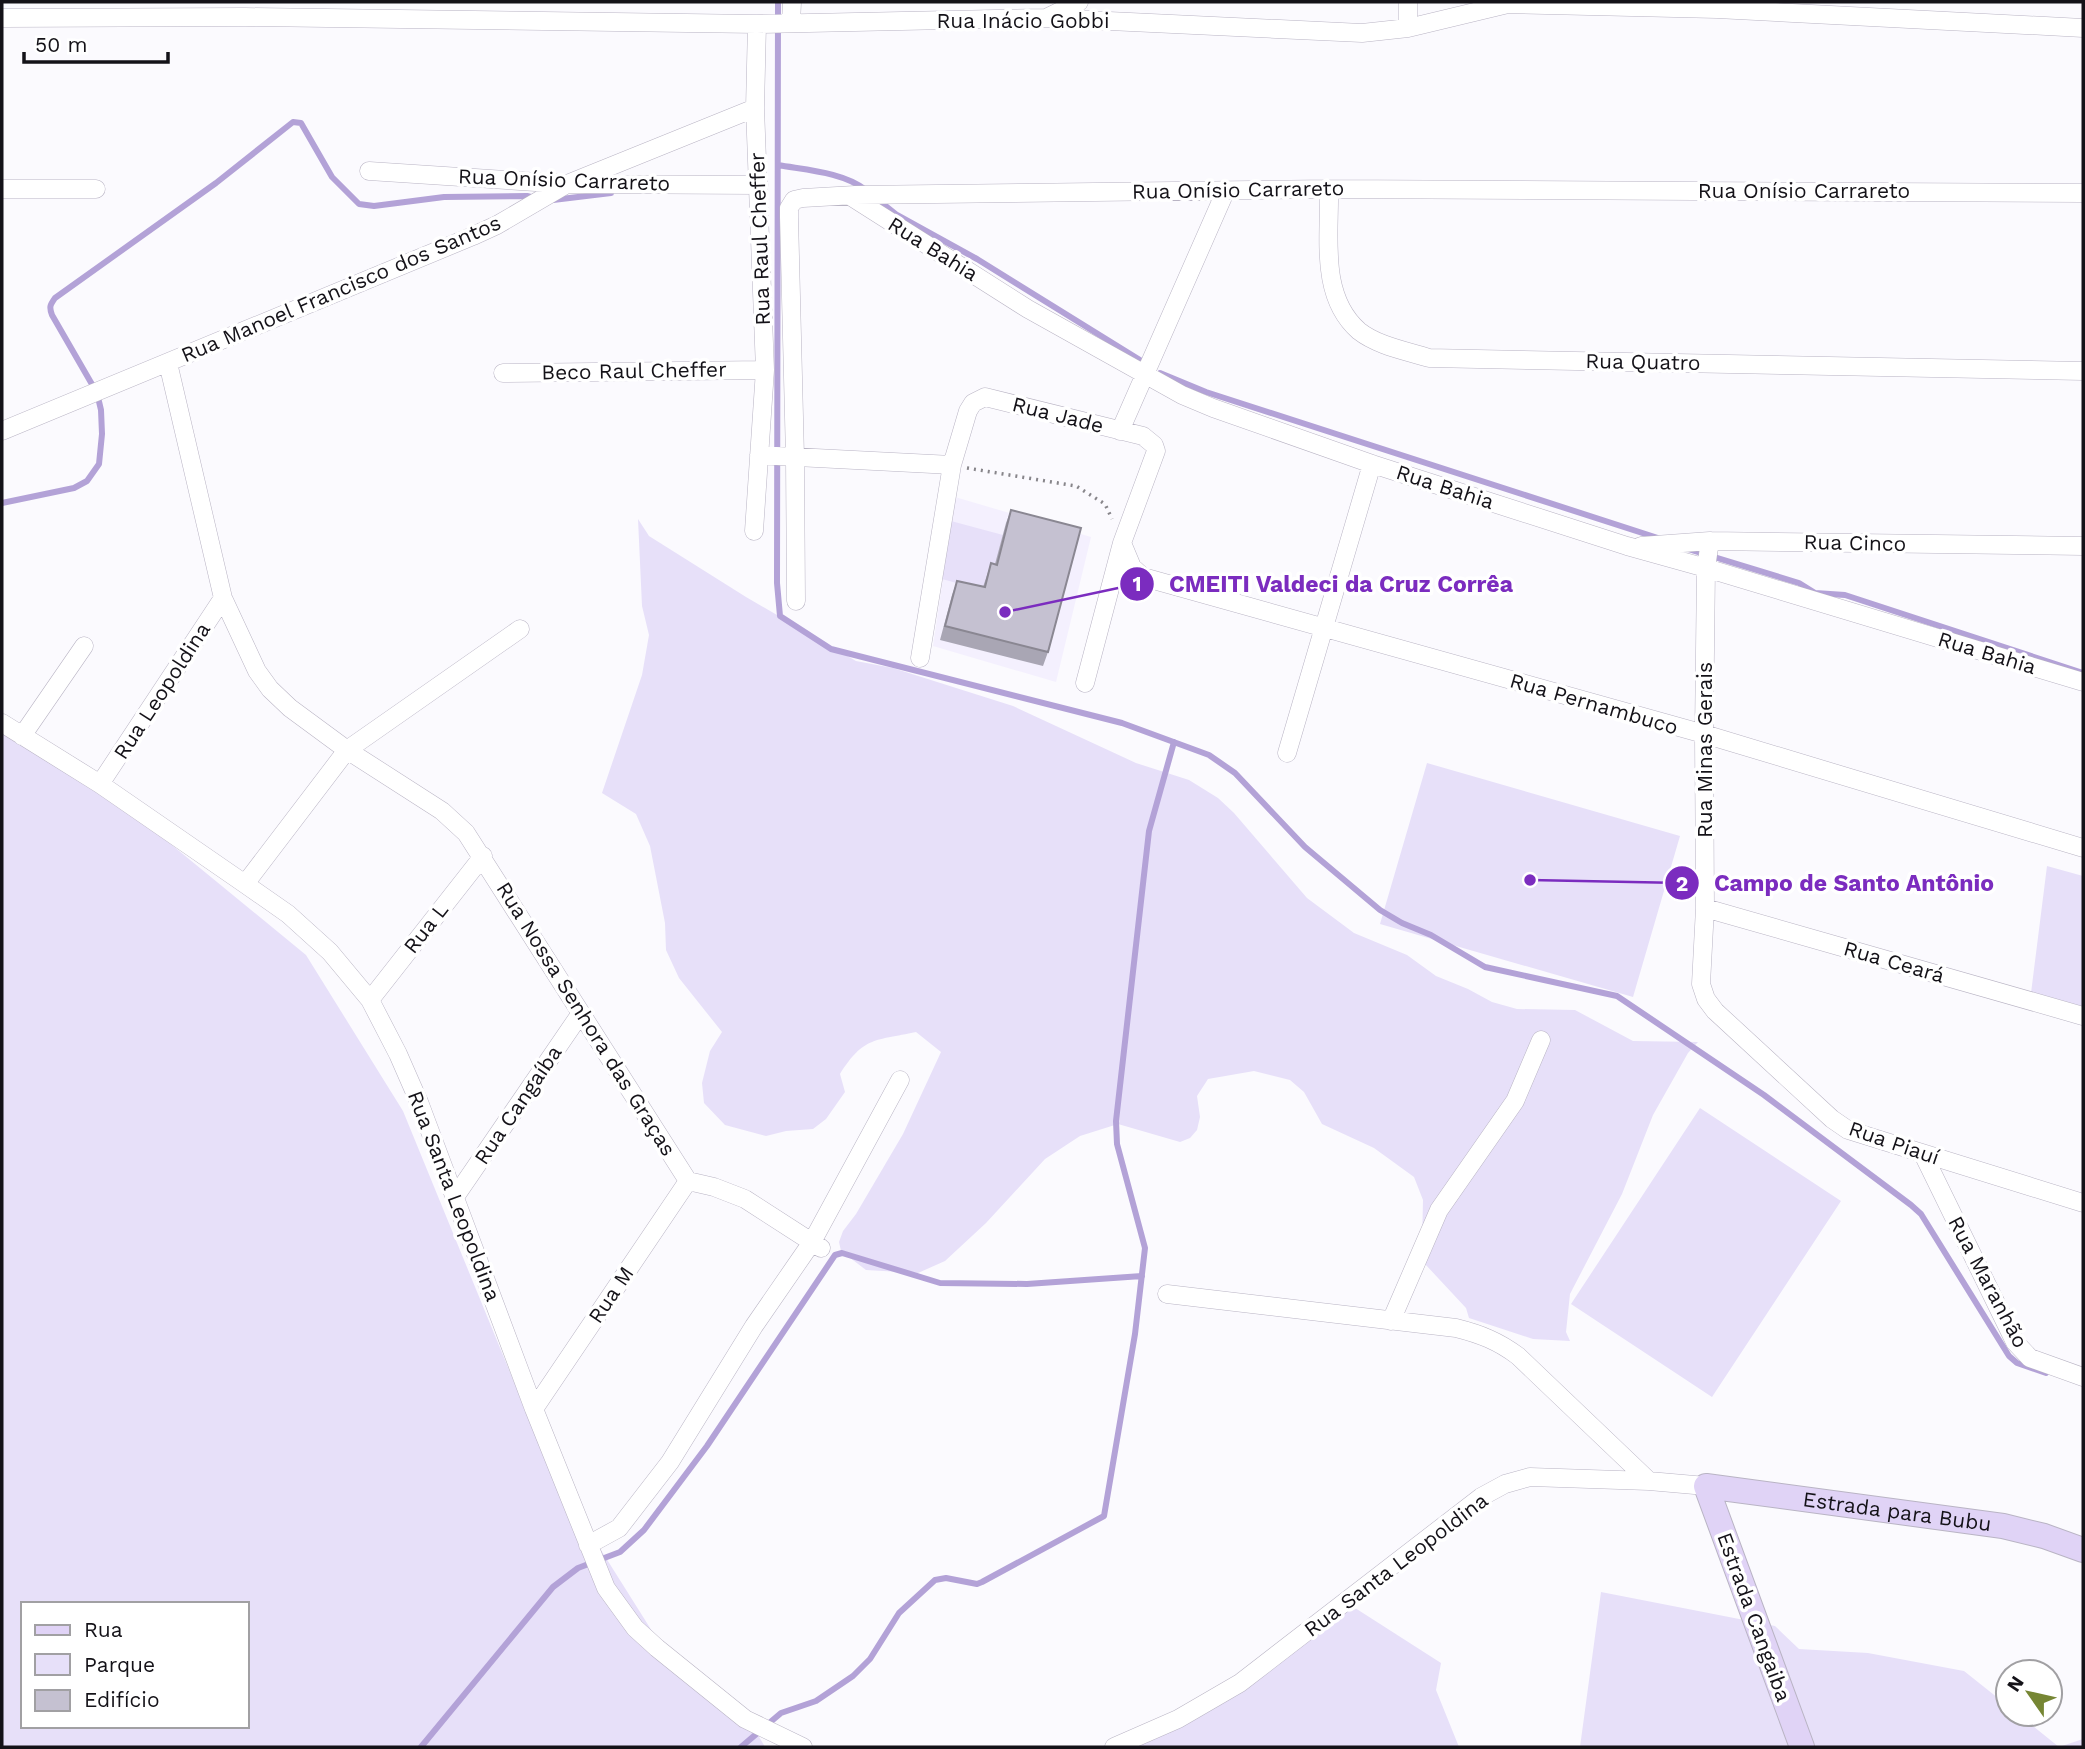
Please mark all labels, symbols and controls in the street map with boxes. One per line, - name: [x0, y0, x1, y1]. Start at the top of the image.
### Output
- street label: Rua Inácio Gobbi: [936, 8, 1110, 33]
- scale bar: [24, 21, 168, 65]
- text: 50 m: [35, 32, 87, 57]
- street label: Rua Raul Cheffer: [744, 152, 775, 326]
- street label: Rua Onísio Carrareto: [457, 163, 671, 196]
- street label: Rua Onísio Carrareto: [1132, 175, 1344, 204]
- street label: Rua Onísio Carrareto: [1698, 178, 1910, 203]
- street label: Rua Manoel Francisco dos Santos: [177, 210, 504, 367]
- street label: Rua Bahia: [884, 211, 983, 286]
- street label: Rua Quatro: [1585, 348, 1701, 375]
- street label: Beco Raul Cheffer: [541, 356, 727, 385]
- street label: Rua Jade: [1010, 391, 1106, 438]
- street label: Rua Bahia: [1393, 459, 1497, 514]
- street label: Rua Cinco: [1803, 529, 1907, 556]
- callout: CMEITI Valdeci da Cruz Corrêa: [1120, 562, 1528, 606]
- text: 1: [1132, 571, 1142, 596]
- text: CMEITI Valdeci da Cruz Corrêa: [1169, 571, 1514, 598]
- street label: Rua Leopoldina: [108, 618, 215, 764]
- street label: Rua Bahia: [1935, 626, 2039, 679]
- street label: Rua Minas Gerais: [1692, 662, 1717, 838]
- street label: Rua Pernambuco: [1507, 668, 1681, 740]
- callout: Campo de Santo Antônio: [1664, 861, 2008, 905]
- text: Campo de Santo Antônio: [1714, 870, 1994, 897]
- text: 2: [1676, 871, 1688, 896]
- street label: Rua Nossa Senhora das Graças: [492, 877, 681, 1160]
- street label: Rua L: [398, 897, 453, 958]
- street label: Rua Ceará: [1841, 935, 1948, 988]
- street label: Rua Cangaíba: [469, 1040, 567, 1169]
- street label: Rua Santa Leopoldina: [403, 1087, 506, 1305]
- street label: Rua Piauí: [1846, 1115, 1943, 1170]
- street label: Rua Maranhão: [1943, 1212, 2034, 1352]
- street label: Rua M: [583, 1262, 639, 1328]
- street label: Estrada para Bubu: [1801, 1486, 1993, 1536]
- street label: Rua Santa Leopoldina: [1299, 1487, 1493, 1642]
- street label: Estrada Cangaiba: [1712, 1529, 1797, 1705]
- legend: [21, 1602, 248, 1728]
- text: Rua: [84, 1617, 123, 1642]
- text: Parque: [84, 1652, 155, 1677]
- north arrow: [1994, 1658, 2064, 1728]
- text: N: [2002, 1672, 2029, 1696]
- text: Edifício: [84, 1687, 160, 1712]

